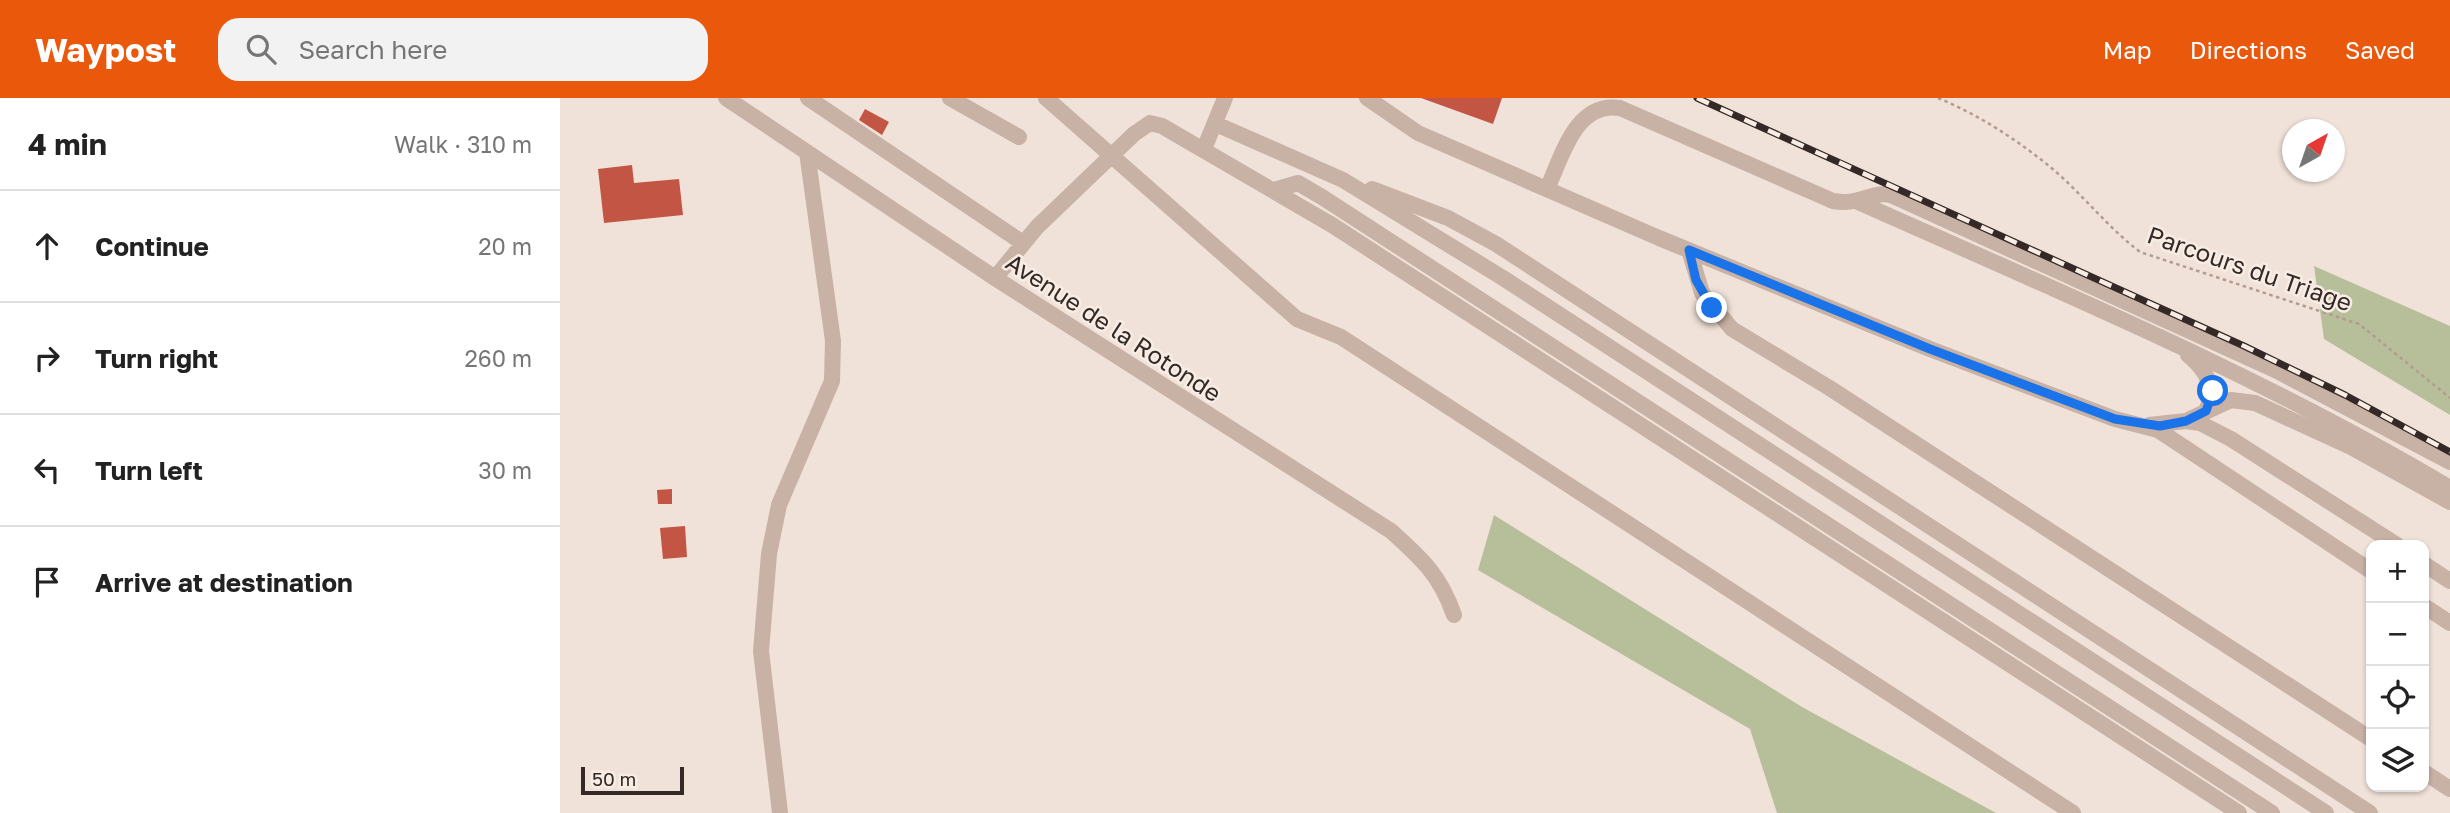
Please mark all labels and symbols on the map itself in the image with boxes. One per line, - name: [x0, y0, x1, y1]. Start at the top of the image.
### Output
- north arrow: [2282, 119, 2345, 182]
- street label: Parcours du Triage: [2144, 219, 2356, 317]
- street label: Avenue de la Rotonde: [1001, 247, 1227, 407]
- route end: [1696, 292, 1727, 323]
- route start: [2197, 375, 2228, 406]
- scale bar: [581, 764, 684, 796]

